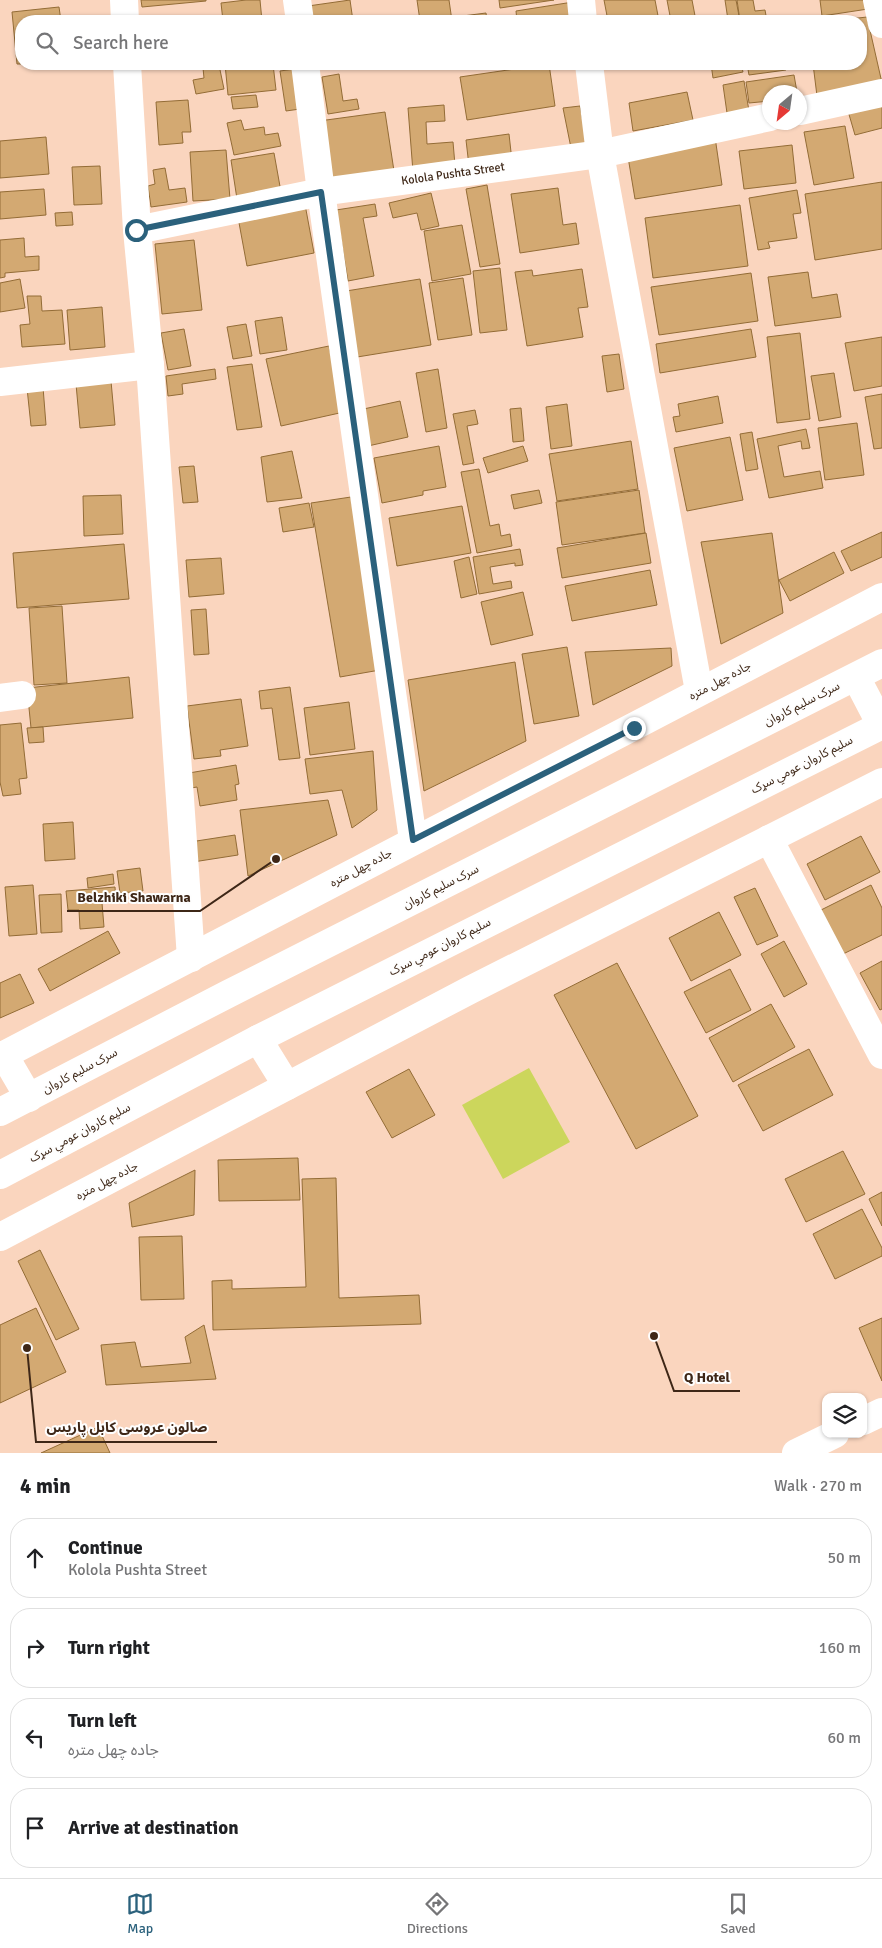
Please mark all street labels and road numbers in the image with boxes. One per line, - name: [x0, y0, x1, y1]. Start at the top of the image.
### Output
- street label: Kolola Pushta Street: [400, 159, 506, 189]
- street label: جاده چهل متره: [686, 658, 754, 704]
- street label: سرک سلیم کاروان: [762, 678, 843, 730]
- street label: سلیم کاروان عومي سړک: [748, 733, 856, 799]
- street label: جاده چهل متره: [327, 845, 395, 891]
- street label: سرک سلیم کاروان: [401, 861, 482, 913]
- street label: سلیم کاروان عومي سړک: [386, 915, 494, 981]
- street label: سرک سلیم کاروان: [40, 1045, 121, 1098]
- street label: سلیم کاروان عومي سړک: [27, 1100, 134, 1168]
- street label: جاده چهل متره: [73, 1158, 141, 1204]

